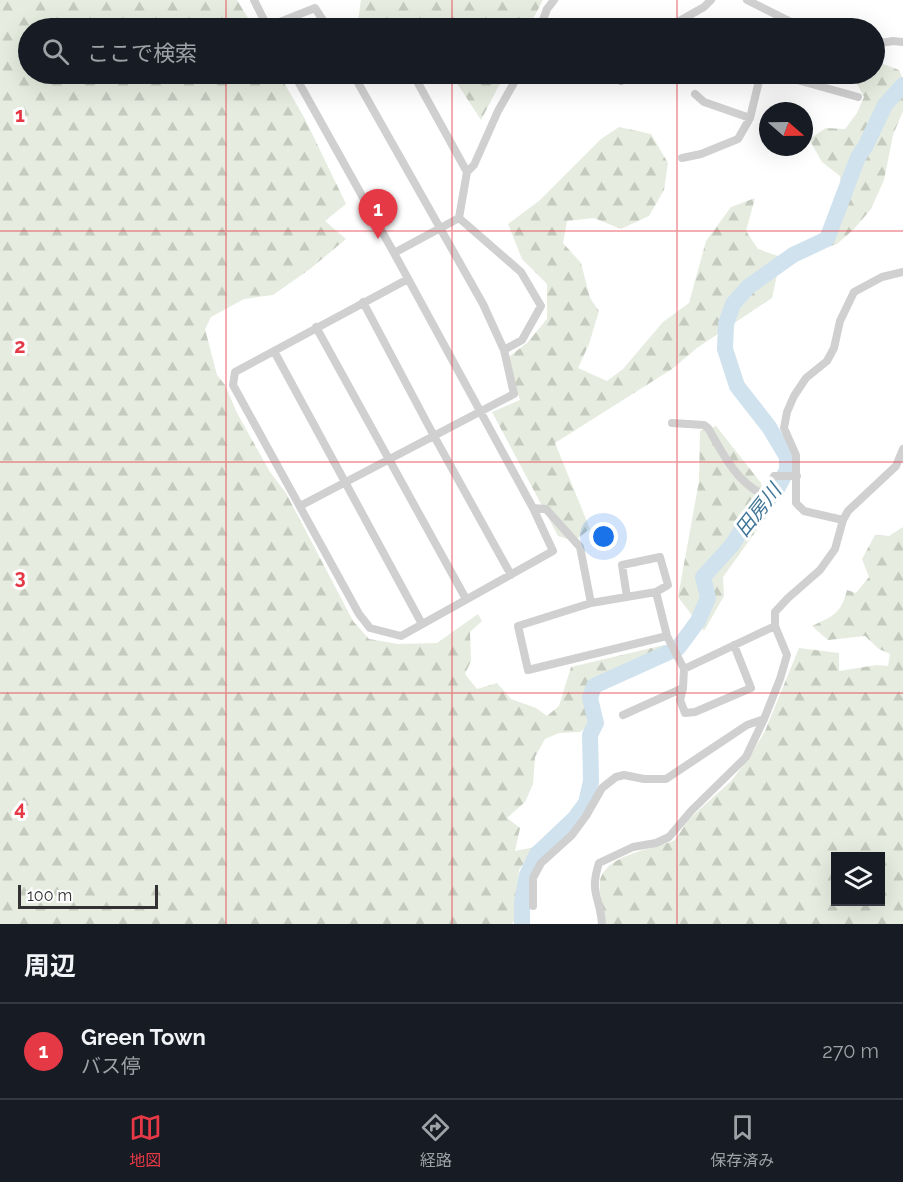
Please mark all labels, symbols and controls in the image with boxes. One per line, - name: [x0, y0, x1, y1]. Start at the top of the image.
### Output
- search box: [18, 18, 885, 84]
- icon: search: [39, 35, 72, 68]
- text: ここで検索: [87, 40, 197, 66]
- north arrow: [759, 102, 813, 156]
- text: 1: [15, 103, 25, 127]
- pin: 1: [358, 190, 398, 239]
- text: 2: [14, 334, 26, 358]
- water label: 田房川: [730, 477, 787, 541]
- your location: [589, 522, 618, 551]
- text: 3: [14, 565, 26, 589]
- text: 4: [14, 796, 26, 820]
- map controls: [831, 852, 885, 906]
- button: layers: [831, 852, 885, 906]
- scale bar: [18, 882, 158, 910]
- text: 100 m: [27, 886, 72, 905]
- text: 周辺: [24, 951, 76, 981]
- text: Green Town: [81, 1024, 206, 1050]
- text: 1: [39, 1039, 48, 1063]
- text: 270 m: [822, 1039, 879, 1063]
- text: バス停: [81, 1054, 141, 1078]
- tab: 地図: [129, 1111, 162, 1171]
- tab: 経路: [419, 1111, 452, 1171]
- tab: 保存済み: [710, 1111, 774, 1171]

